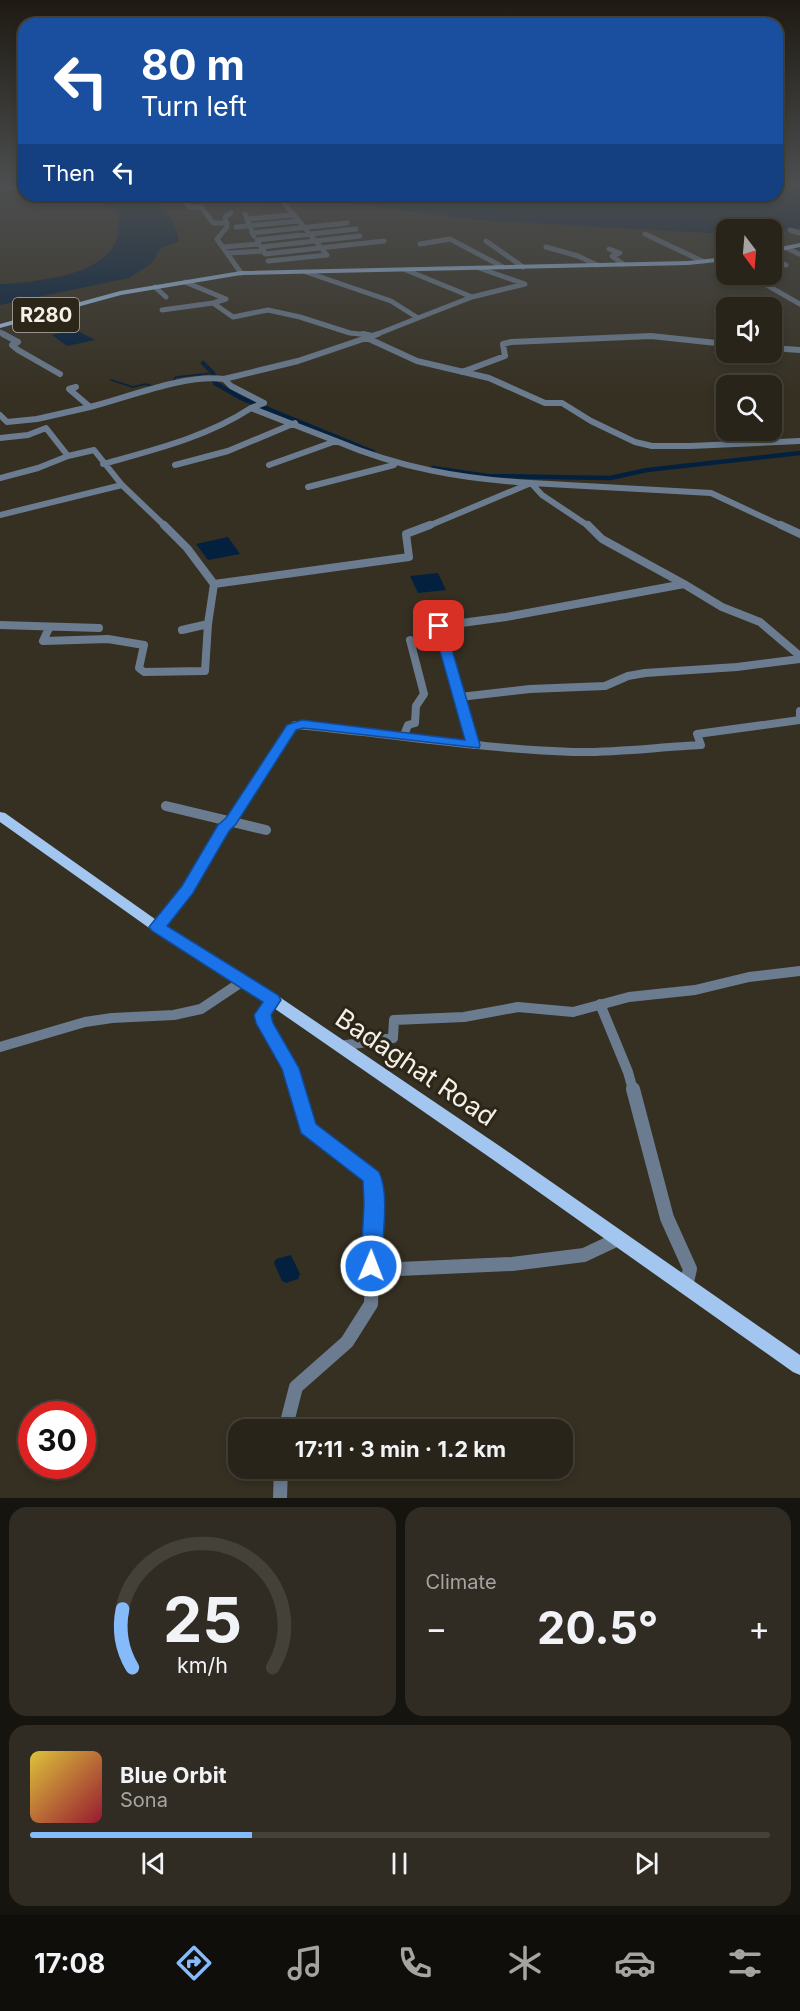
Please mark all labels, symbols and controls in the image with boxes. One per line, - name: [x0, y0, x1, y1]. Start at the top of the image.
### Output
- text: 80 m: [141, 39, 245, 90]
- icon: left: [42, 42, 120, 120]
- text: Turn left: [141, 90, 247, 123]
- icon: left: [107, 156, 140, 189]
- text: Then: [42, 160, 95, 186]
- north arrow: [716, 219, 782, 285]
- map controls: [716, 219, 782, 441]
- button: sound: [716, 297, 782, 363]
- road number: R280: [13, 298, 79, 332]
- button: search: [716, 375, 782, 441]
- pin: [413, 600, 464, 651]
- icon: arrive: [422, 609, 455, 642]
- street label: Badaghat Road: [330, 1002, 502, 1132]
- position arrow: [339, 1234, 403, 1298]
- speed limit sign: 30: [18, 1401, 96, 1479]
- text: 17:11 · 3 min · 1.2 km: [295, 1436, 506, 1462]
- text: Climate: [426, 1570, 497, 1594]
- text: 25: [163, 1582, 242, 1657]
- text: 20.5°: [537, 1600, 658, 1655]
- text: −: [426, 1608, 447, 1648]
- text: +: [748, 1608, 770, 1648]
- text: km/h: [177, 1653, 228, 1679]
- text: Blue Orbit: [120, 1762, 227, 1788]
- text: Sona: [120, 1788, 168, 1812]
- icon: previous: [137, 1847, 170, 1880]
- icon: pause: [383, 1847, 416, 1880]
- icon: next: [630, 1847, 663, 1880]
- icon: directions: [173, 1942, 215, 1984]
- icon: music: [284, 1942, 326, 1984]
- icon: phone: [394, 1942, 436, 1984]
- icon: climate: [504, 1942, 546, 1984]
- icon: car: [614, 1942, 656, 1984]
- icon: filters: [724, 1942, 766, 1984]
- text: 17:08: [34, 1947, 105, 1980]

